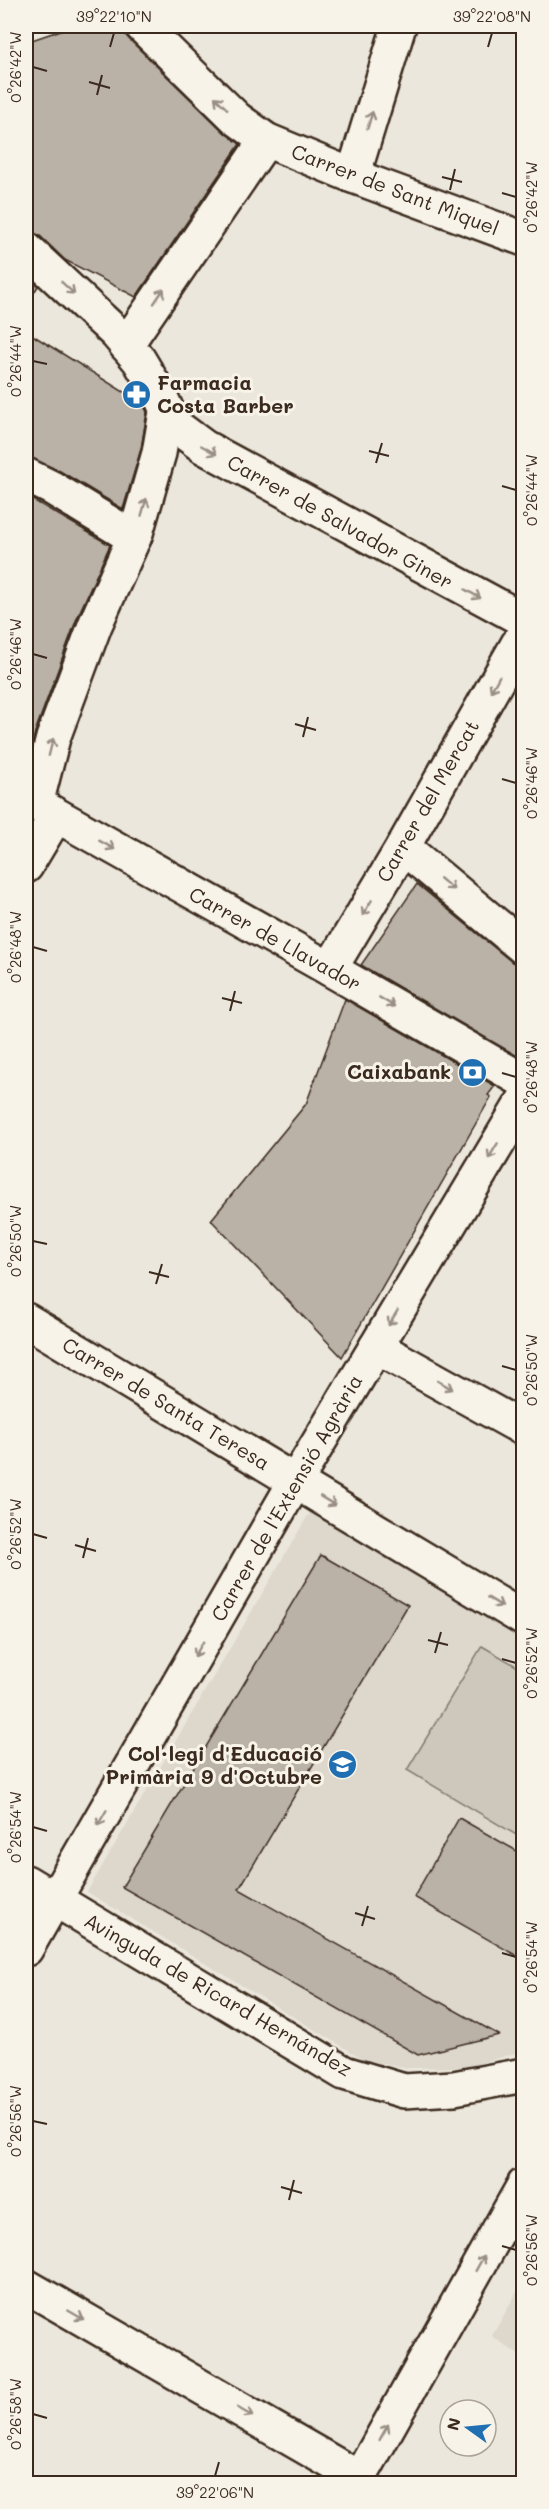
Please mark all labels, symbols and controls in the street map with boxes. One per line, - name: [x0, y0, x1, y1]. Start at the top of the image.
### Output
- text: 39°22'10"N: [76, 6, 152, 26]
- text: 39°22'08"N: [453, 6, 531, 26]
- text: 0°26'42"W: [5, 31, 25, 103]
- one-way arrow: [213, 96, 228, 110]
- one-way arrow: [365, 111, 376, 130]
- street label: Carrer de Sant Miquel: [288, 137, 503, 241]
- text: 0°26'42"W: [521, 161, 541, 233]
- one-way arrow: [61, 281, 76, 296]
- one-way arrow: [153, 289, 165, 305]
- text: 0°26'44"W: [5, 325, 25, 397]
- place label: Farmacia Costa Barber: [157, 369, 294, 418]
- pharmacy icon: Farmacia Costa Barber: [120, 378, 152, 410]
- one-way arrow: [200, 445, 218, 456]
- street label: Carrer de Salvador Giner: [223, 448, 458, 594]
- text: 0°26'44"W: [521, 454, 541, 526]
- one-way arrow: [139, 498, 150, 517]
- one-way arrow: [464, 588, 481, 600]
- text: 0°26'46"W: [5, 618, 25, 690]
- one-way arrow: [489, 675, 501, 692]
- street label: Carrer del Mercat: [370, 715, 484, 886]
- one-way arrow: [45, 738, 57, 757]
- text: 0°26'46"W: [521, 747, 541, 819]
- one-way arrow: [98, 840, 116, 851]
- one-way arrow: [439, 878, 455, 891]
- street label: Carrer de Llavador: [185, 880, 366, 996]
- one-way arrow: [360, 899, 372, 916]
- text: 0°26'48"W: [5, 911, 25, 983]
- one-way arrow: [378, 997, 395, 1009]
- text: 0°26'48"W: [521, 1041, 541, 1113]
- bank icon: Caixabank: [456, 1056, 488, 1088]
- place label: Caixabank: [347, 1058, 451, 1084]
- one-way arrow: [487, 1142, 499, 1159]
- text: 0°26'50"W: [5, 1205, 25, 1277]
- one-way arrow: [386, 1309, 398, 1326]
- street label: Carrer de Santa Teresa: [58, 1331, 275, 1475]
- text: 0°26'50"W: [521, 1334, 541, 1406]
- street label: Carrer de l'Extensió Agrària: [205, 1369, 368, 1626]
- one-way arrow: [436, 1379, 453, 1391]
- one-way arrow: [319, 1496, 336, 1508]
- text: 0°26'52"W: [5, 1498, 25, 1570]
- one-way arrow: [486, 1596, 503, 1608]
- text: 0°26'52"W: [521, 1627, 541, 1699]
- one-way arrow: [193, 1640, 205, 1657]
- place label: Col·legi d'Educació Primària 9 d'Octubre: [106, 1740, 322, 1789]
- school or university icon: Col·legi d'Educació Primària 9 d'Octubre: [327, 1749, 359, 1781]
- text: 0°26'54"W: [5, 1791, 25, 1863]
- one-way arrow: [95, 1809, 107, 1826]
- street label: Avinguda de Ricard Hernández: [80, 1907, 357, 2082]
- text: 0°26'54"W: [521, 1921, 541, 1993]
- text: 0°26'56"W: [5, 2085, 25, 2157]
- text: 0°26'56"W: [521, 2214, 541, 2286]
- one-way arrow: [475, 2254, 486, 2272]
- one-way arrow: [67, 2309, 84, 2321]
- text: 0°26'58"W: [5, 2378, 25, 2450]
- north arrow: [438, 2398, 498, 2458]
- one-way arrow: [236, 2407, 253, 2419]
- text: N: [441, 2415, 465, 2433]
- one-way arrow: [379, 2424, 390, 2442]
- text: 39°22'06"N: [176, 2482, 254, 2502]

